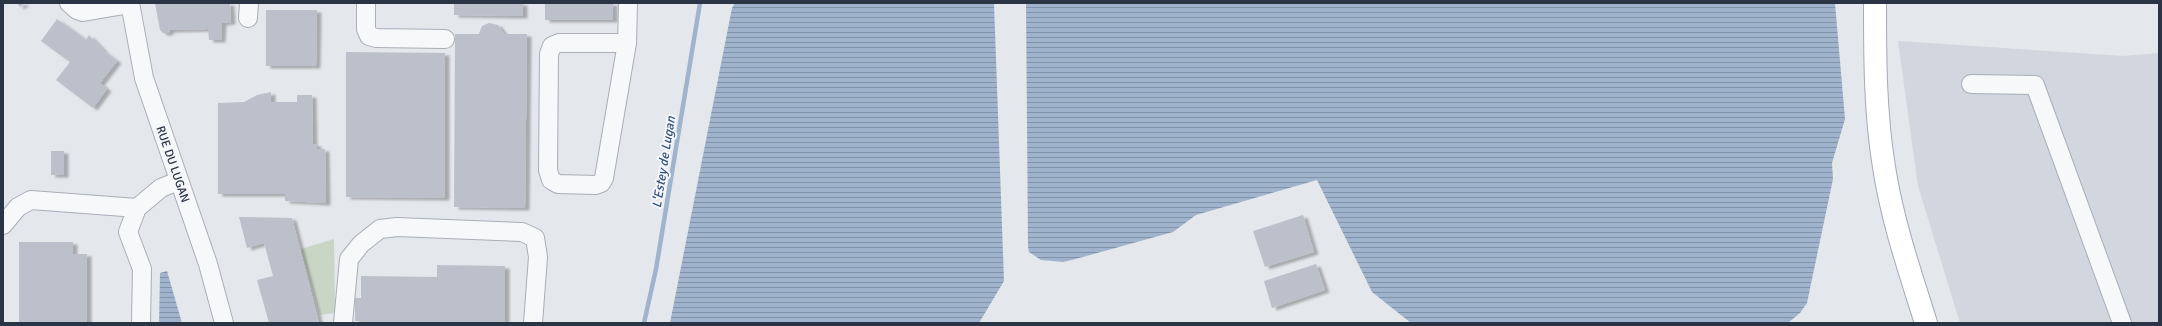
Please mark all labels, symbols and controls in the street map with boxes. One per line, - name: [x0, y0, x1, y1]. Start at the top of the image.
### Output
- water label: L'Estey de Lugan: [649, 114, 679, 209]
- street label: RUE DU LUGAN: [152, 124, 193, 204]

